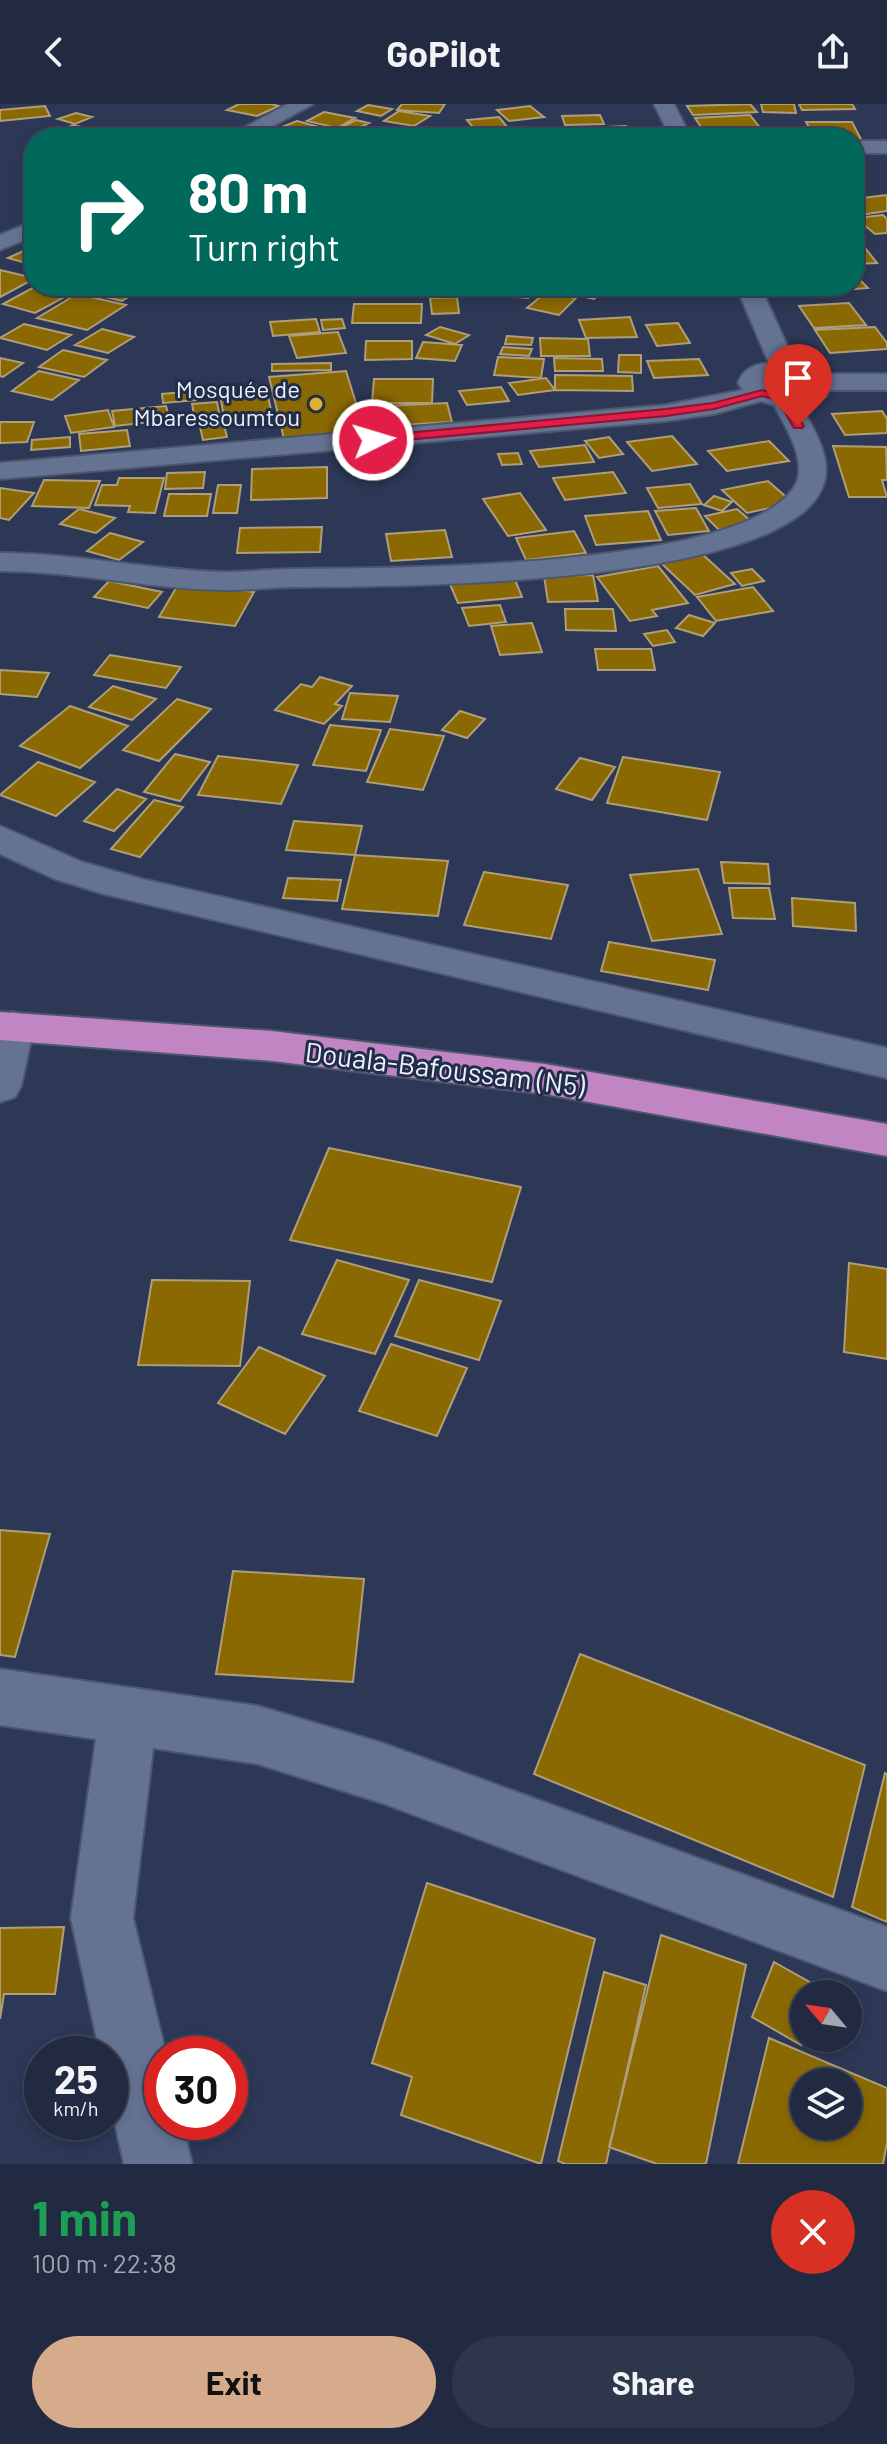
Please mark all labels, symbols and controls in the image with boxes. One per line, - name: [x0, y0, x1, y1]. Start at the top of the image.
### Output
- icon: back: [32, 30, 76, 74]
- icon: share: [811, 30, 855, 74]
- text: GoPilot: [386, 31, 501, 74]
- text: 80 m: [188, 157, 308, 224]
- icon: right: [56, 160, 160, 264]
- text: Turn right: [188, 225, 340, 268]
- pin: [764, 344, 832, 426]
- icon: arrive: [776, 356, 820, 400]
- place label: Mosquée de Mbaressoumtou: [133, 374, 300, 431]
- marker: Mosquée de Mbaressoumtou: [307, 395, 325, 413]
- position arrow: [331, 398, 415, 482]
- street label: Douala-Bafoussam (N5): [303, 1034, 588, 1102]
- north arrow: [790, 1980, 862, 2052]
- map controls: [790, 1980, 862, 2140]
- speed limit sign: 30: [144, 2036, 248, 2140]
- text: 25: [54, 2054, 98, 2102]
- button: layers: [790, 2068, 862, 2140]
- text: km/h: [53, 2096, 99, 2120]
- text: 1 min: [32, 2188, 137, 2246]
- button: close: [771, 2190, 855, 2274]
- text: 100 m · 22:38: [32, 2247, 177, 2278]
- button: Exit: [32, 2336, 436, 2428]
- button: Share: [452, 2336, 855, 2428]

